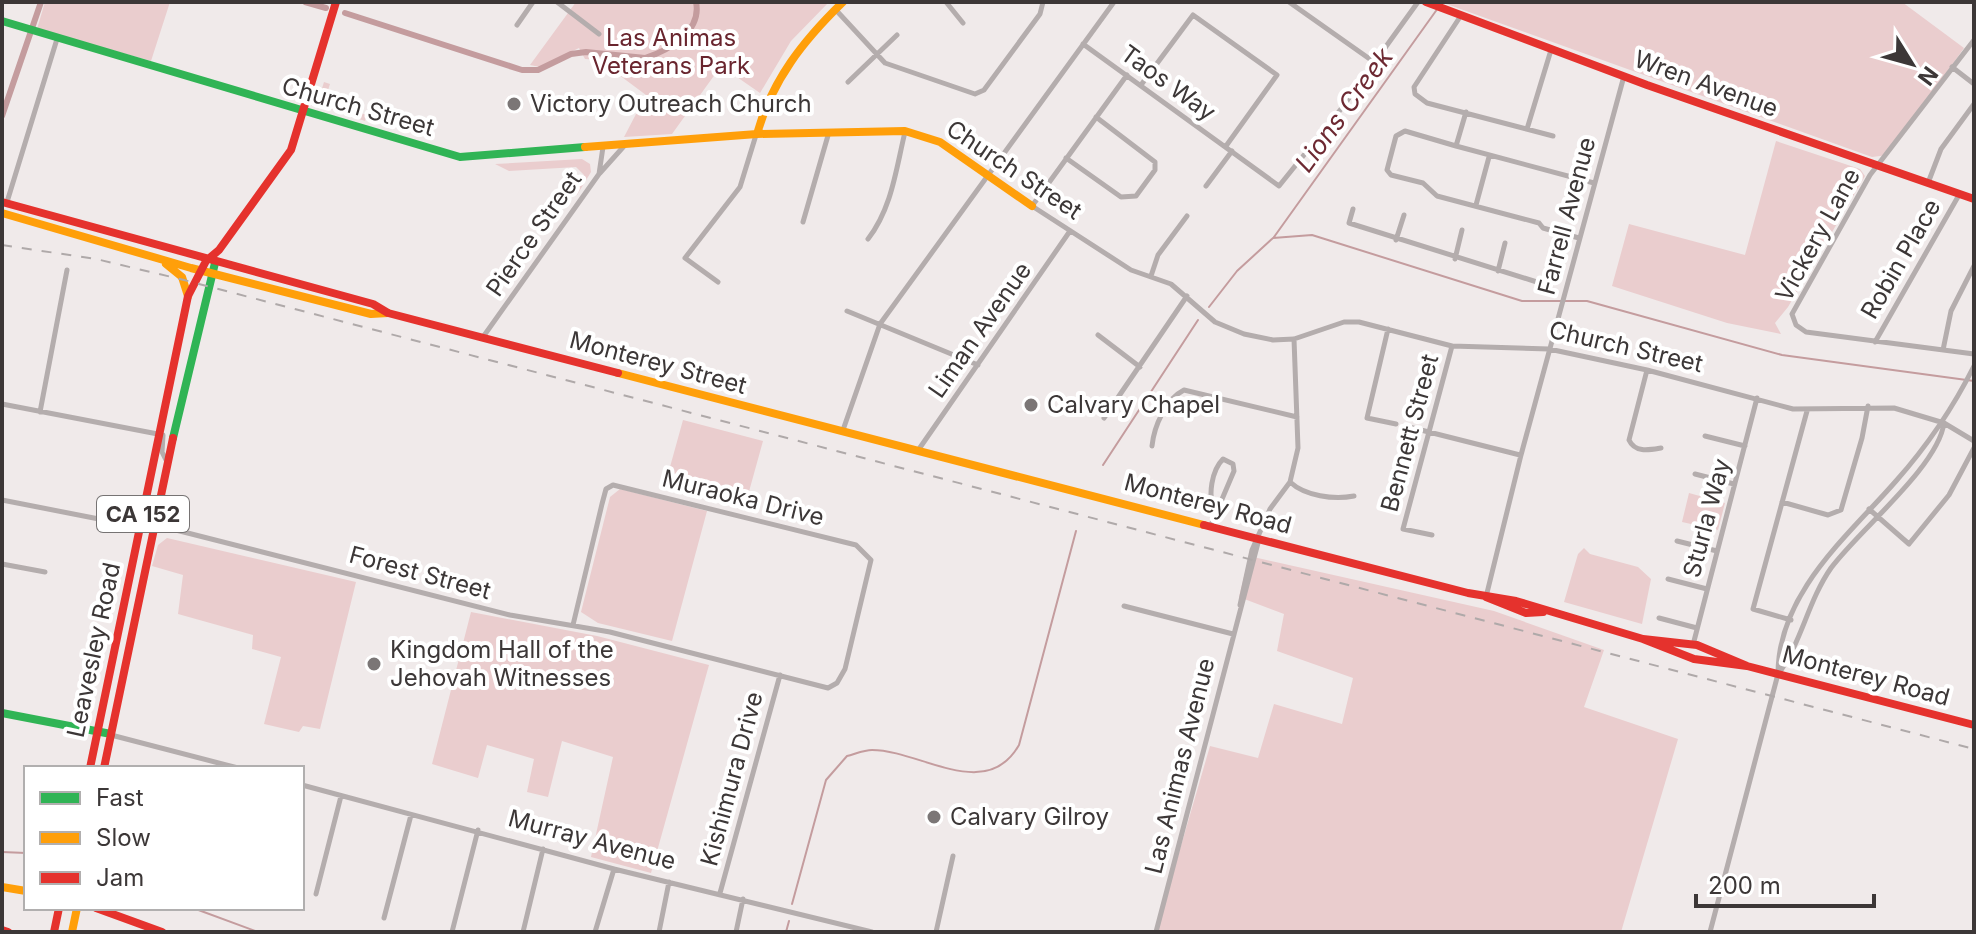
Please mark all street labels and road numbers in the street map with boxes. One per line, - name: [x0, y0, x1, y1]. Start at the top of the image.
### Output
- street label: Taos Way: [1115, 39, 1221, 127]
- street label: Wren Avenue: [1630, 44, 1782, 123]
- street label: Church Street: [279, 71, 438, 142]
- street label: Church Street: [941, 114, 1088, 226]
- street label: Farrell Avenue: [1532, 134, 1601, 298]
- street label: Vickery Lane: [1769, 163, 1866, 306]
- street label: Pierce Street: [480, 166, 587, 302]
- street label: Robin Place: [1855, 194, 1946, 324]
- street label: Liman Avenue: [922, 256, 1037, 403]
- street label: Church Street: [1546, 315, 1706, 378]
- street label: Monterey Street: [566, 325, 750, 400]
- street label: Bennett Street: [1375, 351, 1444, 515]
- street label: Sturla Way: [1677, 455, 1736, 581]
- street label: Muraoka Drive: [659, 463, 827, 532]
- street label: Monterey Road: [1121, 467, 1295, 540]
- road number: CA 152: [97, 496, 189, 532]
- street label: Forest Street: [346, 540, 494, 605]
- street label: Leavesley Road: [61, 560, 126, 740]
- street label: Monterey Road: [1779, 639, 1953, 712]
- street label: Las Animas Avenue: [1139, 655, 1220, 877]
- street label: Kishimura Drive: [694, 689, 769, 869]
- street label: Murray Avenue: [505, 803, 679, 876]

